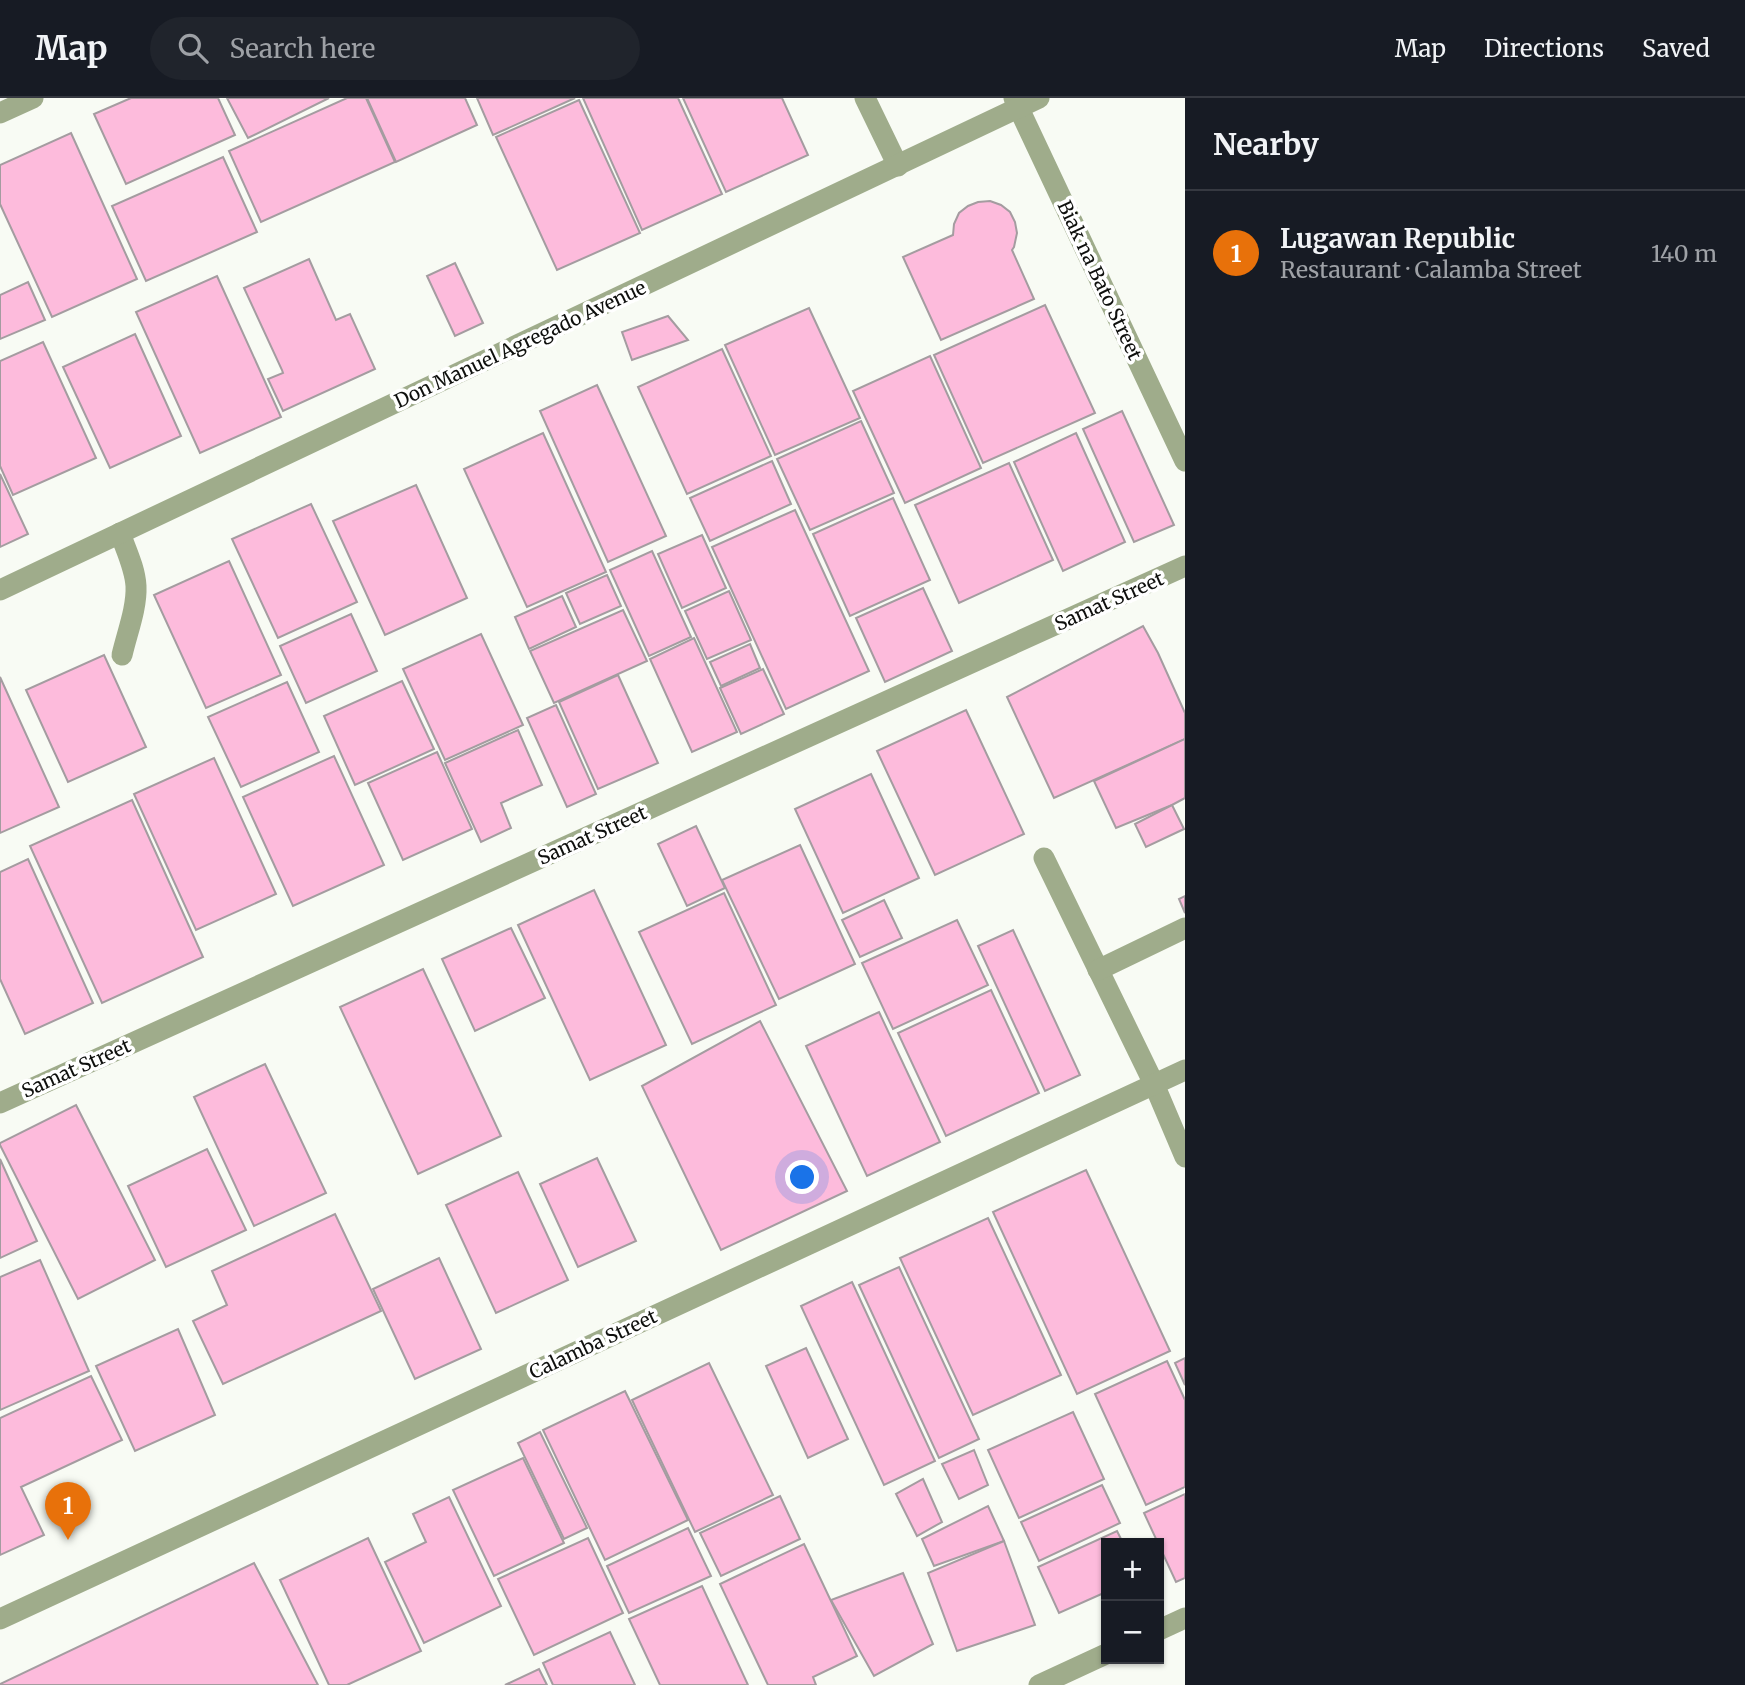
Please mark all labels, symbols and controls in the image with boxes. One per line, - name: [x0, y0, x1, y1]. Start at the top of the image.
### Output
- search box: [150, 17, 640, 80]
- text: Map: [35, 28, 108, 69]
- icon: search: [174, 29, 212, 67]
- text: Search here: [230, 32, 375, 65]
- text: Map: [1395, 33, 1446, 64]
- text: Directions: [1484, 33, 1604, 64]
- text: Saved: [1642, 33, 1710, 64]
- text: Nearby: [1213, 125, 1319, 163]
- street label: Biak na Bato Street: [1053, 197, 1148, 364]
- text: Lugawan Republic: [1280, 222, 1515, 255]
- text: 1: [1231, 239, 1241, 268]
- text: 140 m: [1651, 239, 1717, 268]
- text: Restaurant · Calamba Street: [1280, 255, 1582, 284]
- street label: Don Manuel Agregado Avenue: [390, 275, 650, 413]
- street label: Samat Street: [1051, 566, 1168, 636]
- street label: Samat Street: [534, 800, 651, 870]
- street label: Samat Street: [18, 1033, 135, 1103]
- your location: [785, 1160, 819, 1194]
- street label: Calamba Street: [525, 1304, 661, 1384]
- pin: 1: [45, 1482, 91, 1540]
- map controls: [1101, 1538, 1164, 1664]
- button: +: [1101, 1538, 1164, 1601]
- button: −: [1101, 1601, 1164, 1664]

